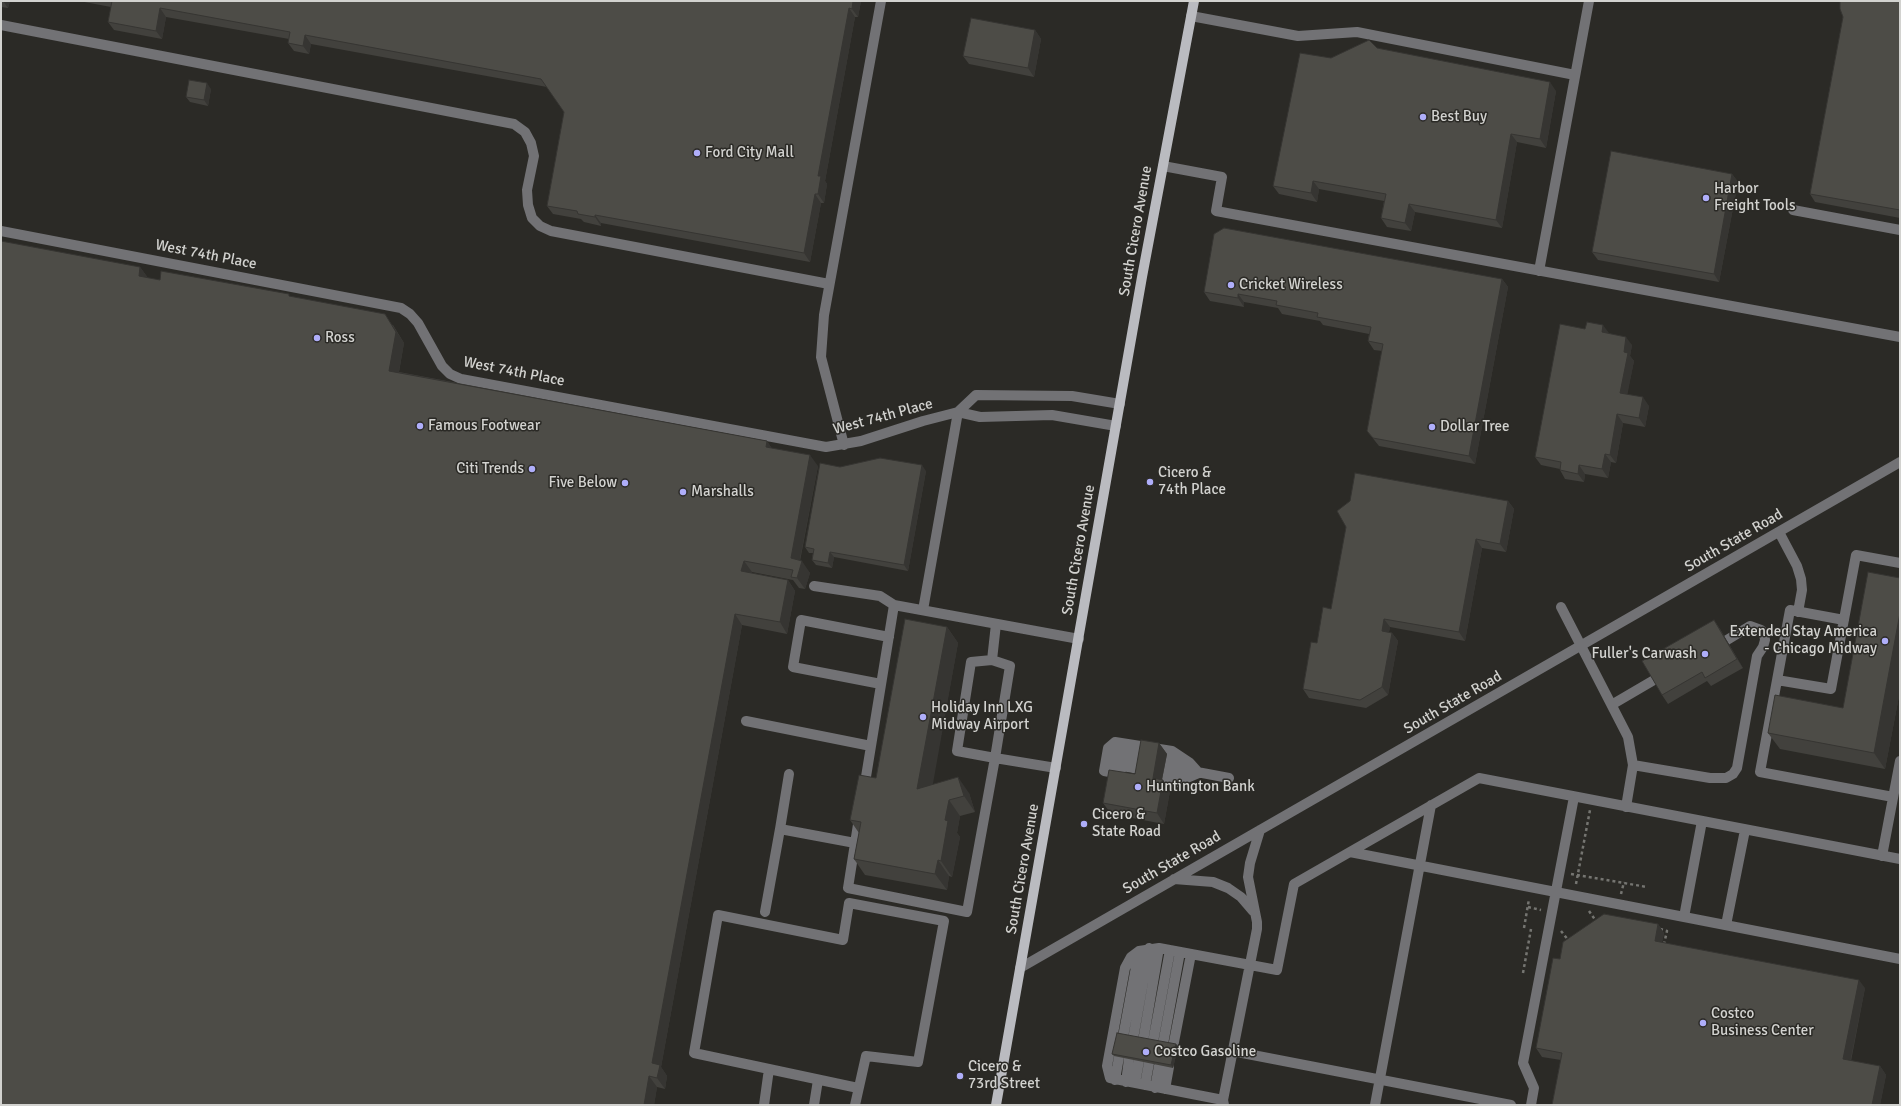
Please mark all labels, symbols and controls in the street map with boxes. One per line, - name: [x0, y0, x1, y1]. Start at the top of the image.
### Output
- place label: Best Buy: [1431, 108, 1487, 126]
- marker: Best Buy: [1418, 112, 1428, 122]
- place label: Ford City Mall: [705, 144, 794, 162]
- marker: Ford City Mall: [692, 148, 702, 158]
- street label: South Cicero Avenue: [1116, 164, 1156, 298]
- place label: Harbor Freight Tools: [1714, 180, 1796, 215]
- marker: Harbor Freight Tools: [1701, 193, 1711, 203]
- street label: West 74th Place: [154, 236, 258, 274]
- place label: Cricket Wireless: [1239, 276, 1343, 294]
- marker: Cricket Wireless: [1226, 280, 1236, 290]
- place label: Ross: [325, 329, 355, 347]
- marker: Ross: [312, 333, 322, 343]
- street label: West 74th Place: [462, 353, 566, 391]
- street label: West 74th Place: [831, 395, 935, 439]
- place label: Famous Footwear: [428, 417, 540, 435]
- place label: Dollar Tree: [1440, 418, 1510, 436]
- marker: Famous Footwear: [415, 421, 425, 431]
- marker: Dollar Tree: [1427, 422, 1437, 432]
- place label: Citi Trends: [456, 460, 524, 478]
- marker: Citi Trends: [527, 464, 537, 474]
- place label: Cicero & 74th Place: [1158, 464, 1226, 499]
- place label: Five Below: [549, 474, 617, 492]
- marker: Cicero & 74th Place: [1145, 477, 1155, 487]
- marker: Five Below: [620, 478, 630, 488]
- place label: Marshalls: [691, 483, 754, 501]
- street label: South Cicero Avenue: [1059, 483, 1099, 617]
- marker: Marshalls: [678, 487, 688, 497]
- street label: South State Road: [1682, 506, 1786, 576]
- place label: Extended Stay America - Chicago Midway: [1730, 623, 1877, 658]
- marker: Extended Stay America - Chicago Midway: [1880, 636, 1890, 646]
- place label: Fuller's Carwash: [1591, 645, 1697, 663]
- marker: Fuller's Carwash: [1700, 649, 1710, 659]
- street label: South State Road: [1401, 668, 1505, 738]
- place label: Holiday Inn LXG Midway Airport: [931, 699, 1033, 734]
- marker: Holiday Inn LXG Midway Airport: [918, 712, 928, 722]
- place label: Huntington Bank: [1146, 778, 1255, 796]
- marker: Huntington Bank: [1133, 782, 1143, 792]
- street label: South Cicero Avenue: [1003, 802, 1043, 936]
- place label: Cicero & State Road: [1092, 806, 1161, 841]
- marker: Cicero & State Road: [1079, 819, 1089, 829]
- street label: South State Road: [1120, 828, 1224, 898]
- place label: Costco Business Center: [1711, 1005, 1814, 1040]
- marker: Costco Business Center: [1698, 1018, 1708, 1028]
- place label: Costco Gasoline: [1154, 1043, 1256, 1061]
- marker: Costco Gasoline: [1141, 1047, 1151, 1057]
- place label: Cicero & 73rd Street: [968, 1058, 1040, 1093]
- marker: Cicero & 73rd Street: [955, 1071, 965, 1081]

